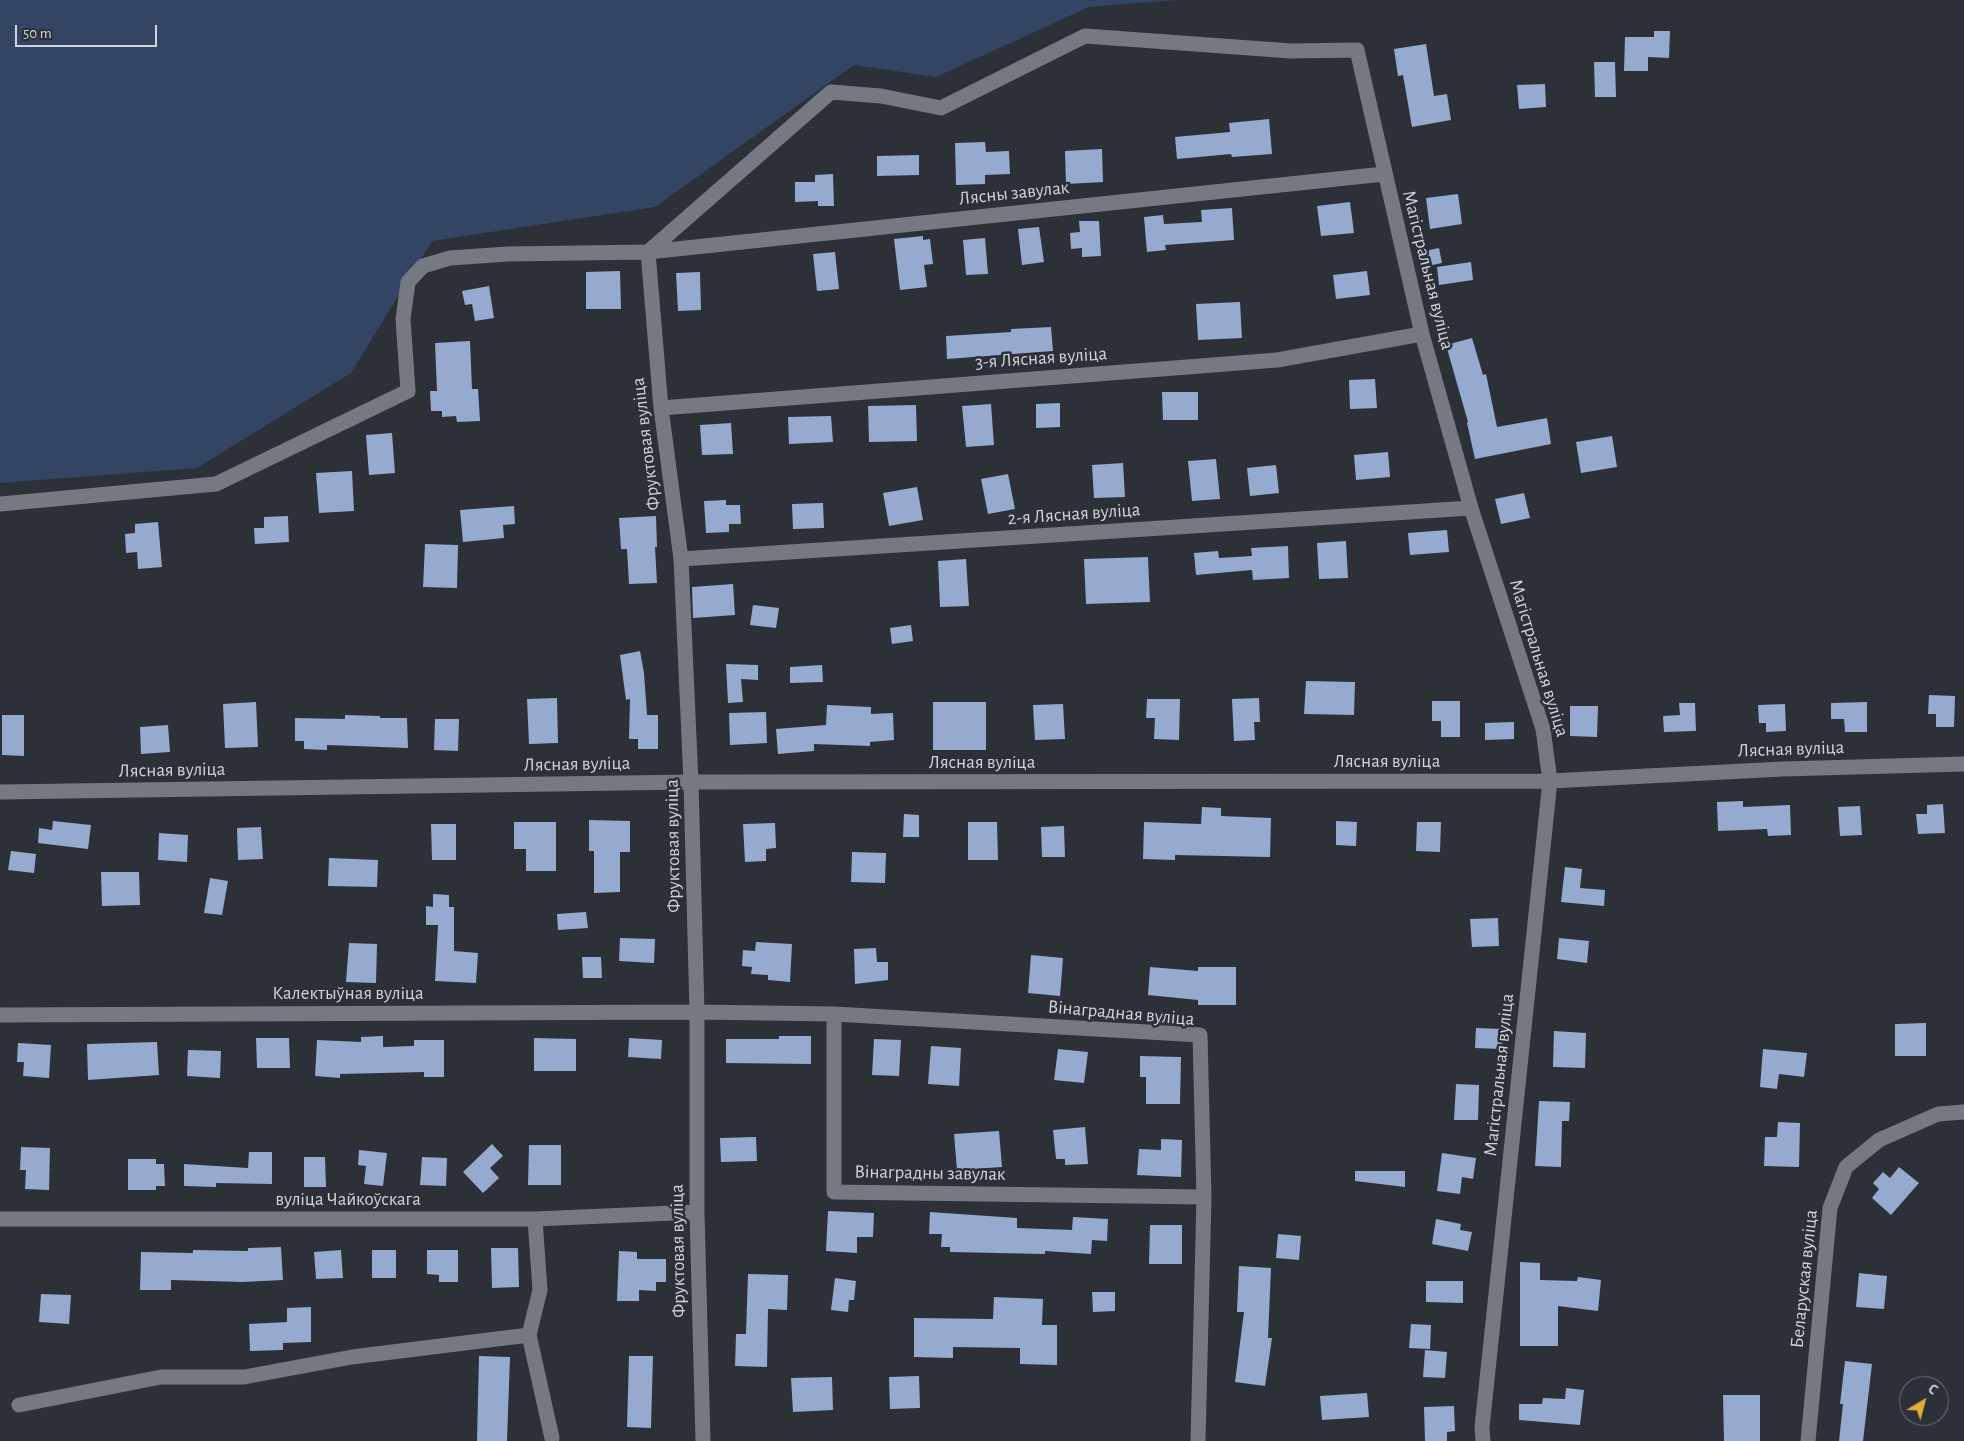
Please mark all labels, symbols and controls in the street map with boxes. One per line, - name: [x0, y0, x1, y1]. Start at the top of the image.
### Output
- scale bar: [18, 15, 160, 47]
- text: 50 m: [23, 26, 52, 41]
- street label: Лясны завулак: [958, 176, 1070, 210]
- street label: Магістральная вуліца: [1397, 188, 1459, 352]
- street label: 3-я Лясная вуліца: [974, 342, 1108, 374]
- street label: Фруктовая вуліца: [627, 376, 665, 512]
- street label: 2-я Лясная вуліца: [1007, 498, 1141, 530]
- street label: Магістральная вуліца: [1504, 576, 1574, 740]
- street label: Лясная вуліца: [1737, 736, 1845, 762]
- street label: Лясная вуліца: [1334, 750, 1440, 772]
- street label: Лясная вуліца: [929, 751, 1035, 773]
- street label: Лясная вуліца: [523, 752, 631, 776]
- street label: Лясная вуліца: [118, 758, 226, 782]
- street label: Фруктовая вуліца: [660, 779, 686, 913]
- street label: Калектыўная вуліца: [272, 982, 424, 1004]
- street label: Магістральная вуліца: [1479, 992, 1519, 1158]
- street label: Вінаградная вуліца: [1047, 995, 1195, 1031]
- street label: Вінаградны завулак: [854, 1160, 1006, 1186]
- street label: Фруктовая вуліца: [665, 1184, 691, 1318]
- street label: вуліца Чайкоўскага: [275, 1188, 421, 1210]
- street label: Беларуская вуліца: [1785, 1209, 1823, 1349]
- north arrow: [1899, 1376, 1949, 1426]
- text: С: [1925, 1382, 1940, 1398]

